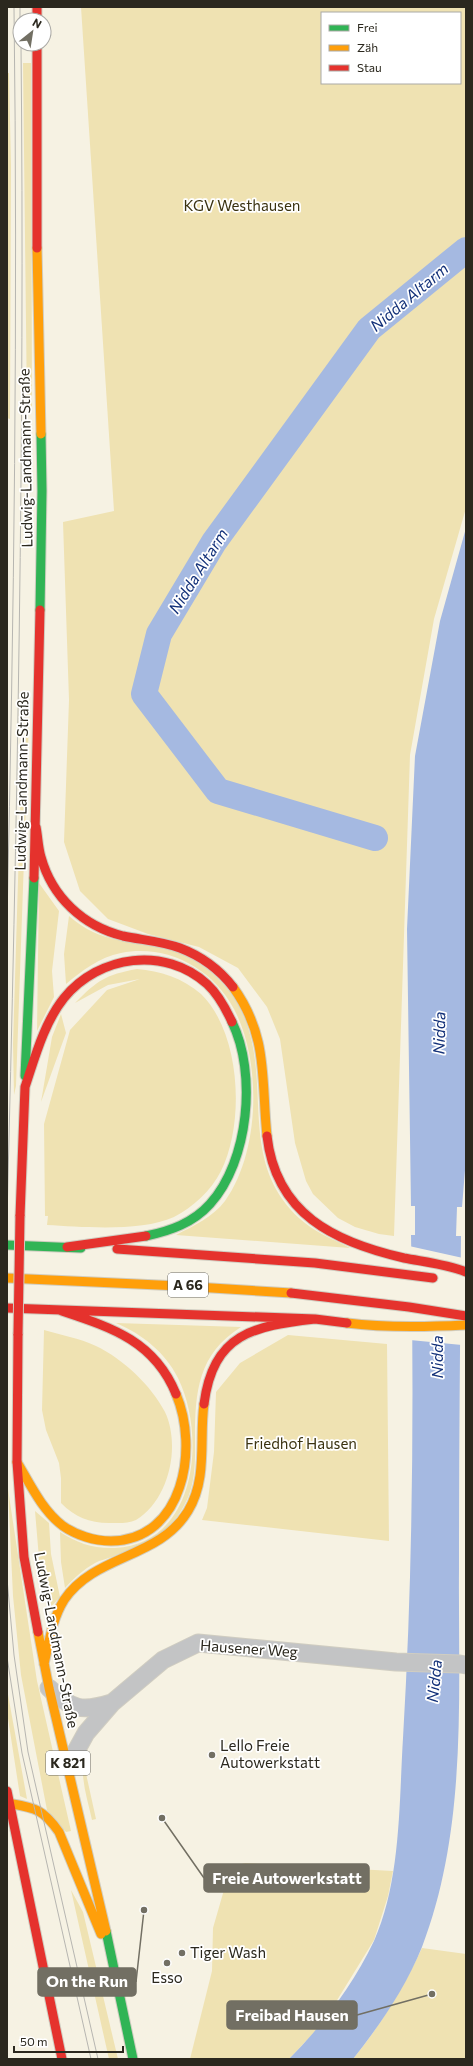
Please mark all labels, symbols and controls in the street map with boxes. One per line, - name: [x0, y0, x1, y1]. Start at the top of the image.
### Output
- north arrow: [12, 12, 52, 52]
- legend: [321, 12, 461, 84]
- text: N: [30, 15, 44, 31]
- text: Frei: [357, 20, 378, 34]
- text: Zäh: [357, 40, 378, 54]
- text: Stau: [357, 60, 382, 74]
- park label: KGV Westhausen: [184, 196, 300, 214]
- water label: Nidda Altarm: [366, 258, 452, 335]
- street label: Ludwig-Landmann-Straße: [14, 368, 36, 548]
- water label: Nidda Altarm: [164, 525, 231, 617]
- street label: Ludwig-Landmann-Straße: [10, 691, 32, 871]
- water label: Nidda: [429, 1011, 448, 1055]
- road number: A 66: [168, 1273, 208, 1297]
- water label: Nidda: [427, 1335, 446, 1379]
- park label: Friedhof Hausen: [245, 1434, 357, 1452]
- street label: Ludwig-Landmann-Straße: [31, 1550, 83, 1730]
- street label: Hausener Weg: [200, 1636, 299, 1660]
- water label: Nidda: [422, 1659, 445, 1703]
- place label: Lello Freie Autowerkstatt: [220, 1736, 320, 1771]
- marker: Lello Freie Autowerkstatt: [207, 1750, 217, 1760]
- road number: K 821: [46, 1751, 90, 1775]
- callout: Freie Autowerkstatt: [204, 1864, 369, 1892]
- text: Freie Autowerkstatt: [212, 1868, 362, 1887]
- place label: Tiger Wash: [190, 1943, 266, 1961]
- marker: Tiger Wash: [177, 1948, 187, 1958]
- marker: Esso: [162, 1958, 172, 1968]
- callout: On the Run: [38, 1968, 136, 1996]
- place label: Esso: [151, 1968, 183, 1986]
- text: On the Run: [46, 1971, 128, 1990]
- callout: Freibad Hausen: [227, 2001, 357, 2029]
- text: Freibad Hausen: [235, 2005, 349, 2024]
- scale bar: [14, 2028, 123, 2054]
- text: 50 m: [20, 2034, 48, 2048]

